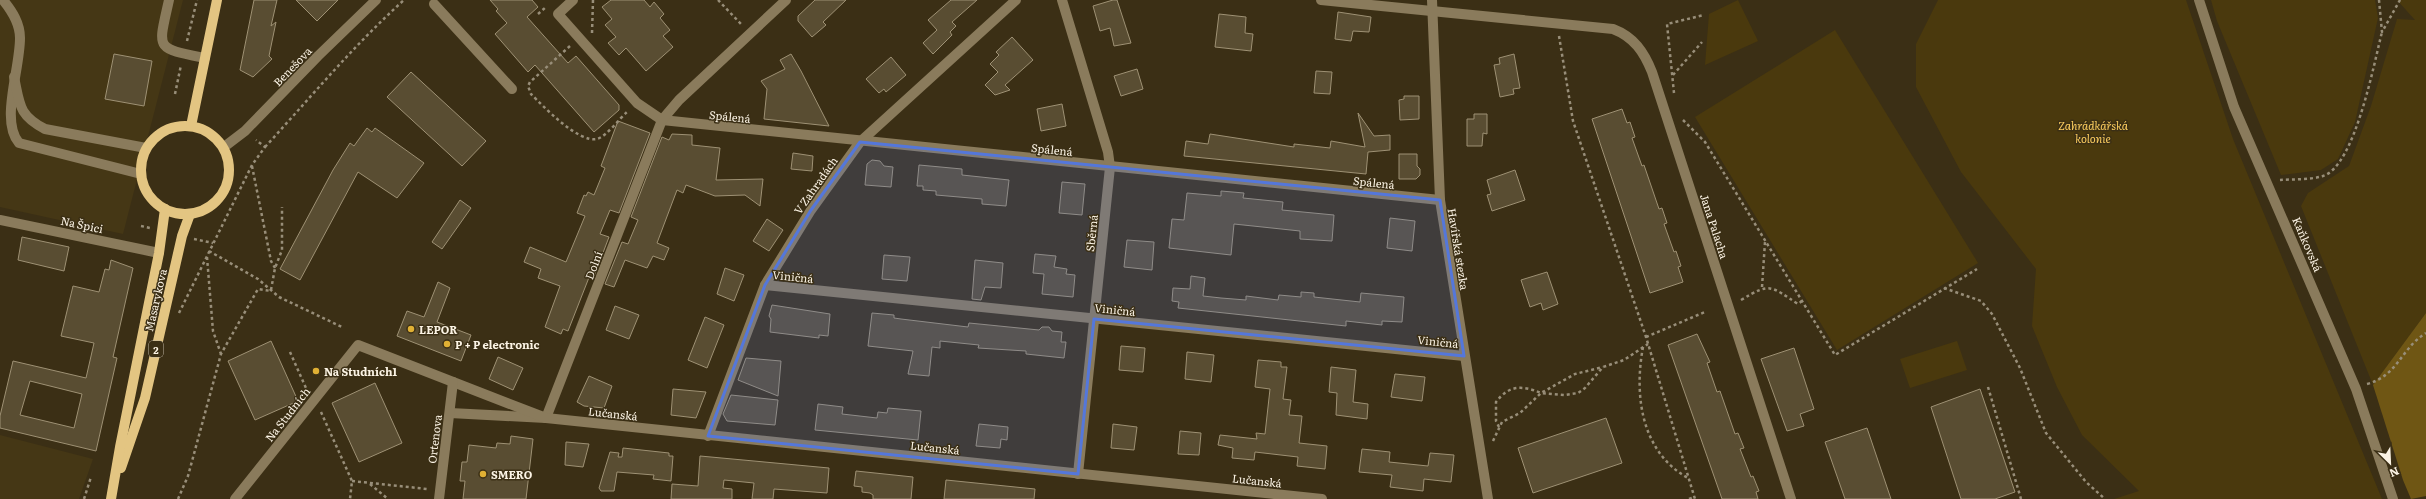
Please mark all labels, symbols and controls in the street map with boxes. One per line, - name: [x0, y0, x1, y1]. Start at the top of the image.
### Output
- street label: Benešova: [269, 43, 315, 89]
- street label: Spálená: [708, 106, 752, 126]
- park label: Zahrádkářská kolonie: [2058, 117, 2129, 146]
- street label: Spálená: [1030, 139, 1074, 159]
- street label: V Zahradách: [789, 153, 841, 217]
- street label: Spálená: [1352, 172, 1396, 192]
- street label: Jana Palacha: [1697, 191, 1733, 261]
- street label: Havířská stezka: [1445, 207, 1473, 291]
- street label: Na Špici: [59, 212, 105, 236]
- street label: Sběrná: [1081, 214, 1101, 252]
- street label: Kaňkovská: [2289, 214, 2327, 274]
- street label: Dolní: [580, 248, 606, 282]
- street label: Viničná: [772, 266, 814, 286]
- street label: Masarykova: [140, 267, 170, 333]
- street label: Viničná: [1094, 299, 1136, 319]
- place label: LEPOR: [419, 321, 458, 337]
- marker: LEPOR: [406, 324, 416, 334]
- street label: Viničná: [1417, 331, 1459, 351]
- place label: P + P electronic: [455, 336, 540, 352]
- marker: P + P electronic: [442, 339, 452, 349]
- road number: 2: [149, 341, 163, 357]
- place label: Na Studních1: [324, 363, 397, 379]
- marker: Na Studních1: [311, 366, 321, 376]
- street label: Na Studních: [261, 384, 313, 444]
- street label: Lučanská: [587, 402, 639, 424]
- street label: Ortenova: [423, 413, 445, 464]
- street label: Lučanská: [909, 436, 961, 458]
- north arrow: [2370, 443, 2410, 483]
- text: N: [2387, 464, 2402, 482]
- place label: SMERO: [491, 466, 533, 482]
- marker: SMERO: [478, 469, 488, 479]
- street label: Lučanská: [1231, 469, 1283, 491]

